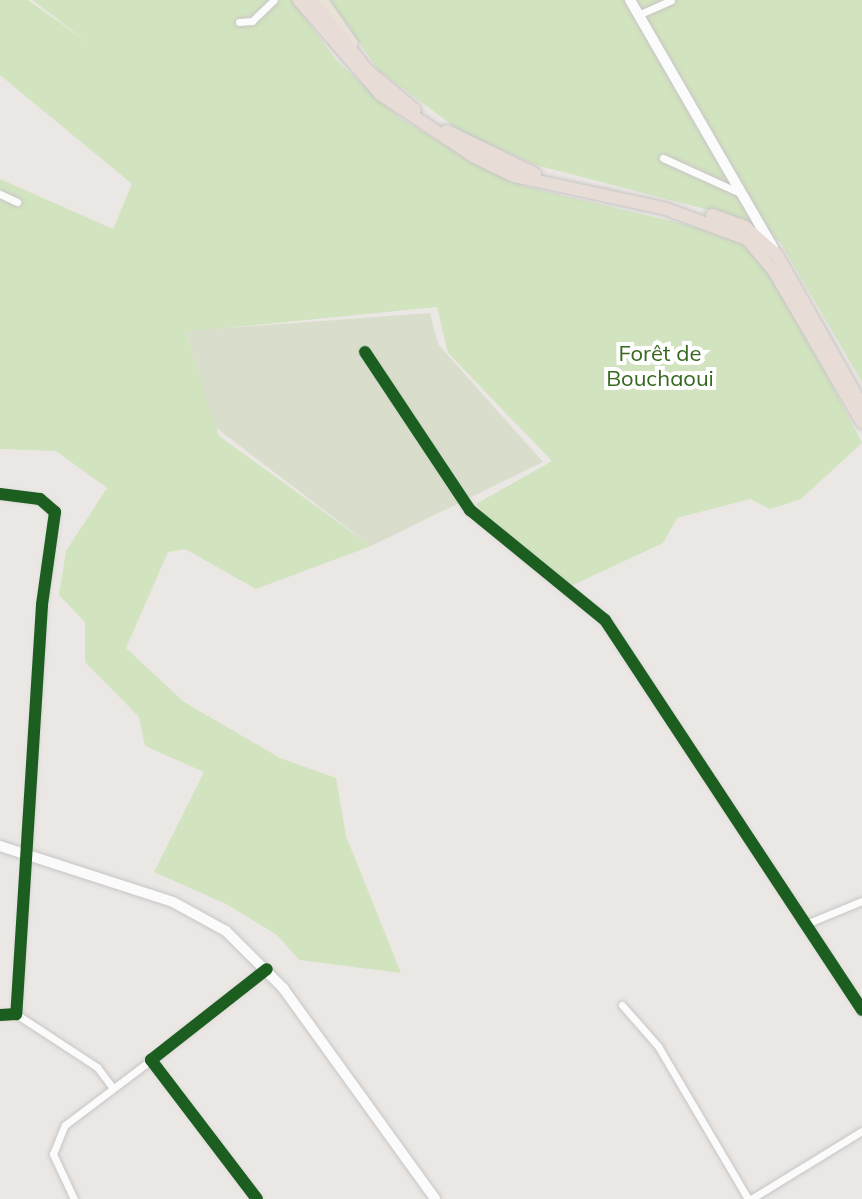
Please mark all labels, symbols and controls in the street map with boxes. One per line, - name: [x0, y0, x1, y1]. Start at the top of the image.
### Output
- park label: Forêt de Bouchaoui: [606, 340, 714, 392]

